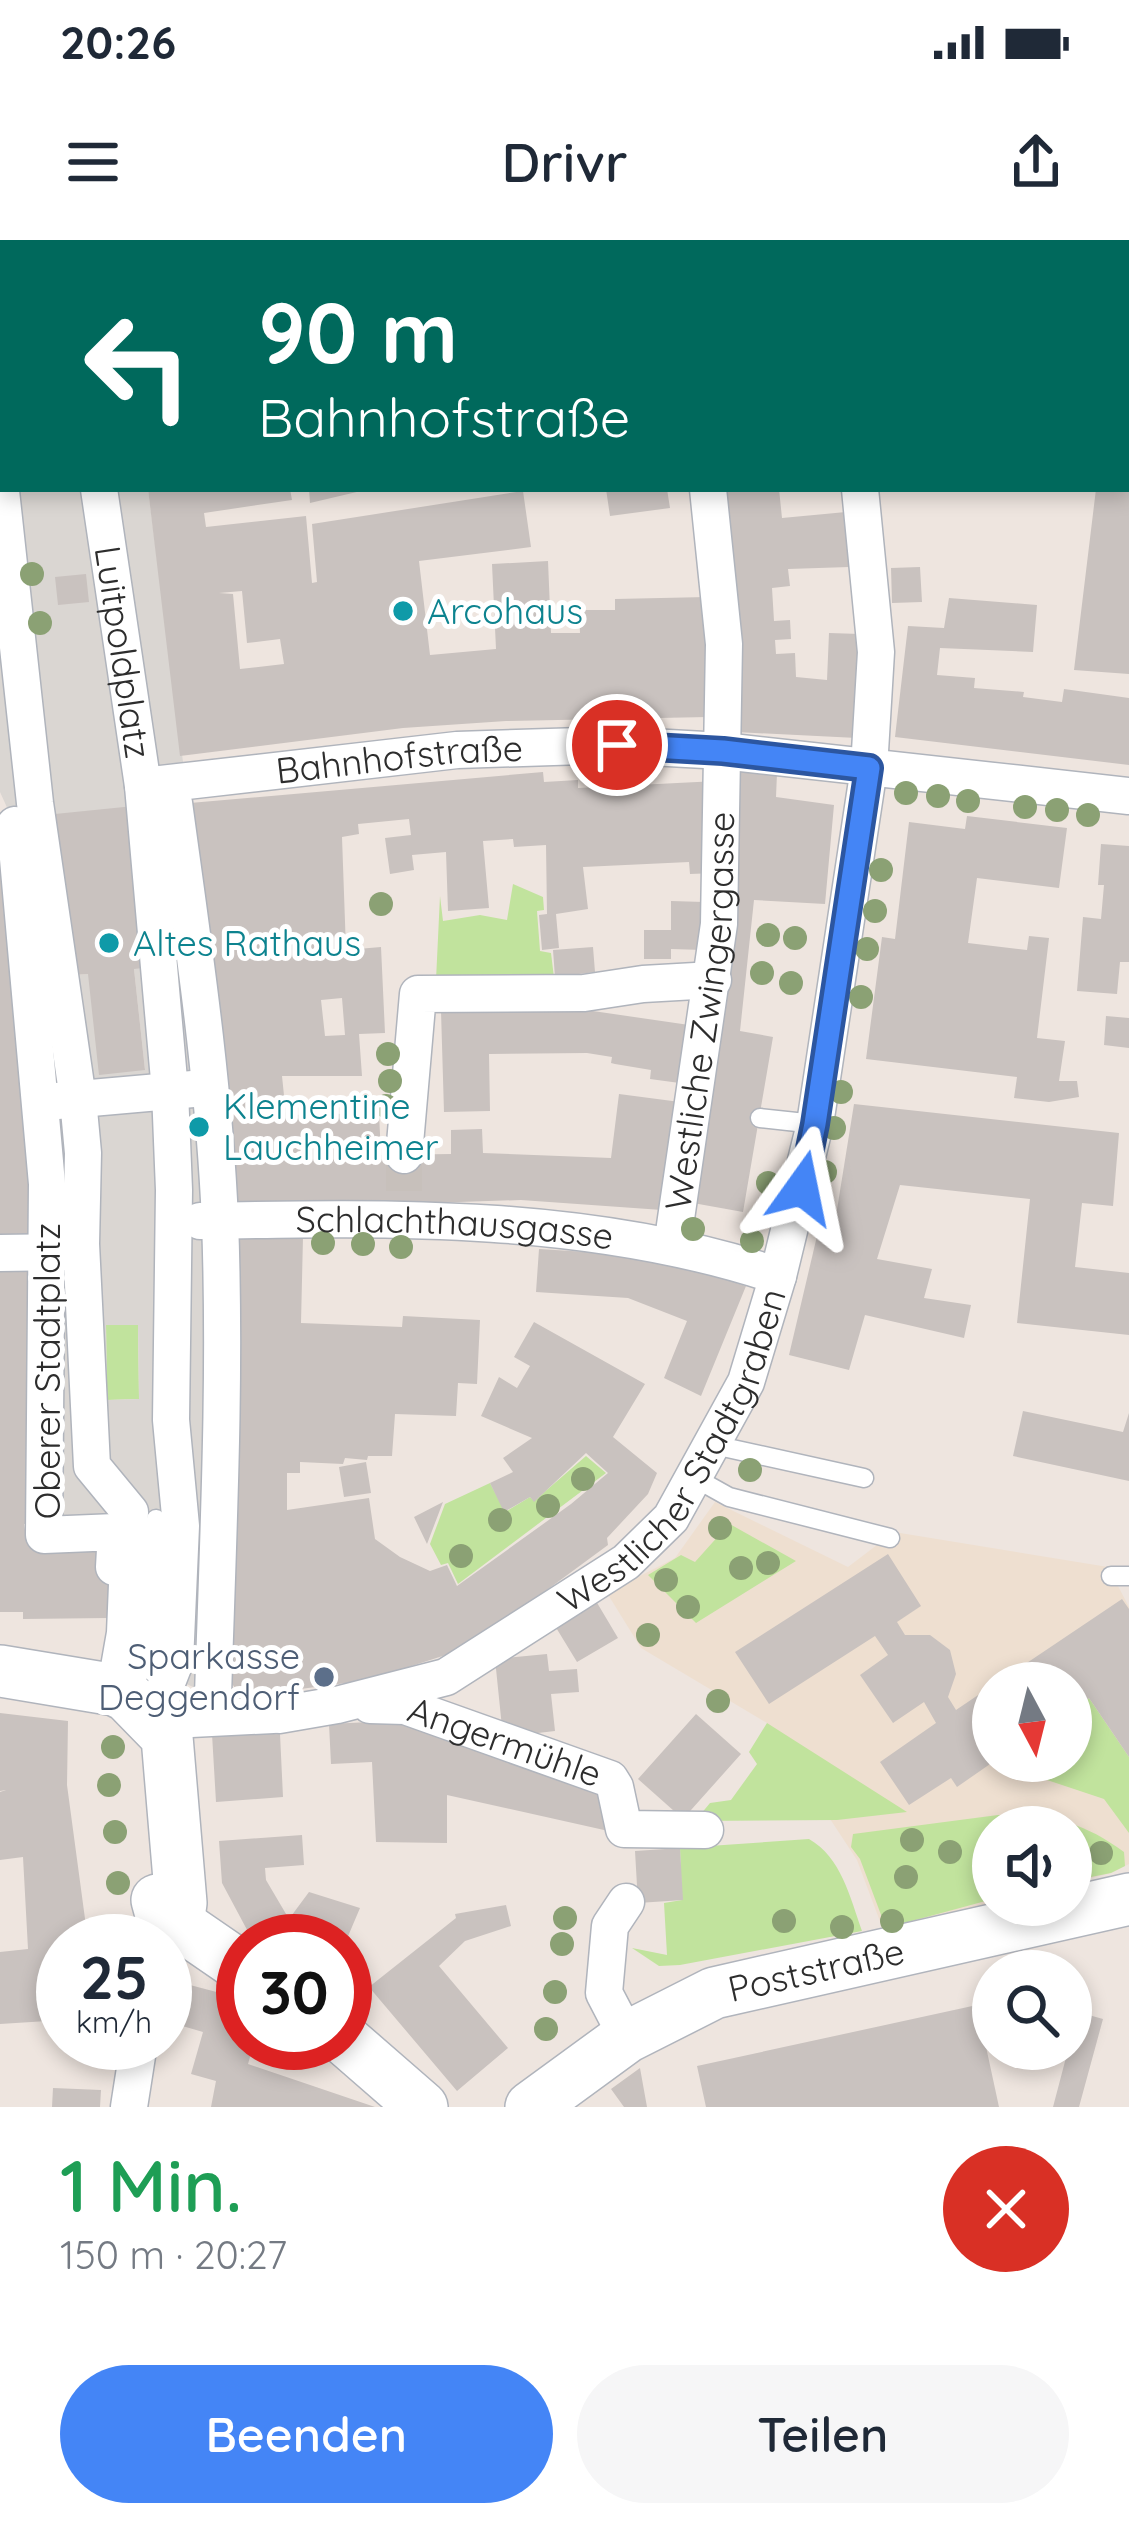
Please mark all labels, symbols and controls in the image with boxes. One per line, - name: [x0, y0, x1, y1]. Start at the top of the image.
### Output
- text: 20:26: [60, 14, 176, 70]
- text: Drivr: [502, 128, 627, 196]
- icon: menu: [60, 129, 126, 195]
- icon: share: [1003, 129, 1069, 195]
- text: 90 m: [258, 279, 458, 384]
- icon: left: [60, 288, 216, 444]
- text: Bahnhofstraße: [258, 383, 630, 451]
- street label: Luitpoldplatz: [86, 543, 162, 761]
- place label: Arcohaus: [427, 588, 583, 633]
- marker: Arcohaus: [390, 598, 416, 624]
- pin: [566, 694, 668, 796]
- icon: arrive: [584, 712, 650, 778]
- street label: Bahnhofstraße: [273, 725, 524, 793]
- street label: Westliche Zwingergasse: [654, 811, 743, 1213]
- place label: Altes Rathaus: [133, 920, 361, 965]
- marker: Altes Rathaus: [96, 930, 122, 956]
- place label: Klementine Lauchheimer: [223, 1083, 439, 1169]
- marker: Klementine Lauchheimer: [186, 1114, 212, 1140]
- position arrow: [739, 1125, 865, 1251]
- street label: Schlachthausgasse: [296, 1196, 617, 1259]
- street label: Oberer Stadtplatz: [24, 1223, 69, 1519]
- street label: Westlicher Stadtgraben: [549, 1283, 795, 1622]
- place label: Sparkasse Deggendorf: [98, 1633, 300, 1719]
- north arrow: [972, 1662, 1092, 1782]
- map controls: [972, 1662, 1092, 2070]
- marker: Sparkasse Deggendorf: [311, 1664, 337, 1690]
- street label: Angermühle: [402, 1686, 608, 1796]
- button: sound: [972, 1806, 1092, 1926]
- speed limit sign: 30: [216, 1914, 372, 2070]
- street label: Poststraße: [724, 1928, 908, 2011]
- text: 25: [80, 1939, 148, 2014]
- button: search: [972, 1950, 1092, 2070]
- text: km/h: [76, 2003, 152, 2041]
- text: 1 Min.: [60, 2140, 242, 2230]
- button: close: [943, 2146, 1069, 2272]
- text: 150 m · 20:27: [60, 2230, 287, 2279]
- button: Beenden: [60, 2365, 553, 2503]
- button: Teilen: [577, 2365, 1069, 2503]

